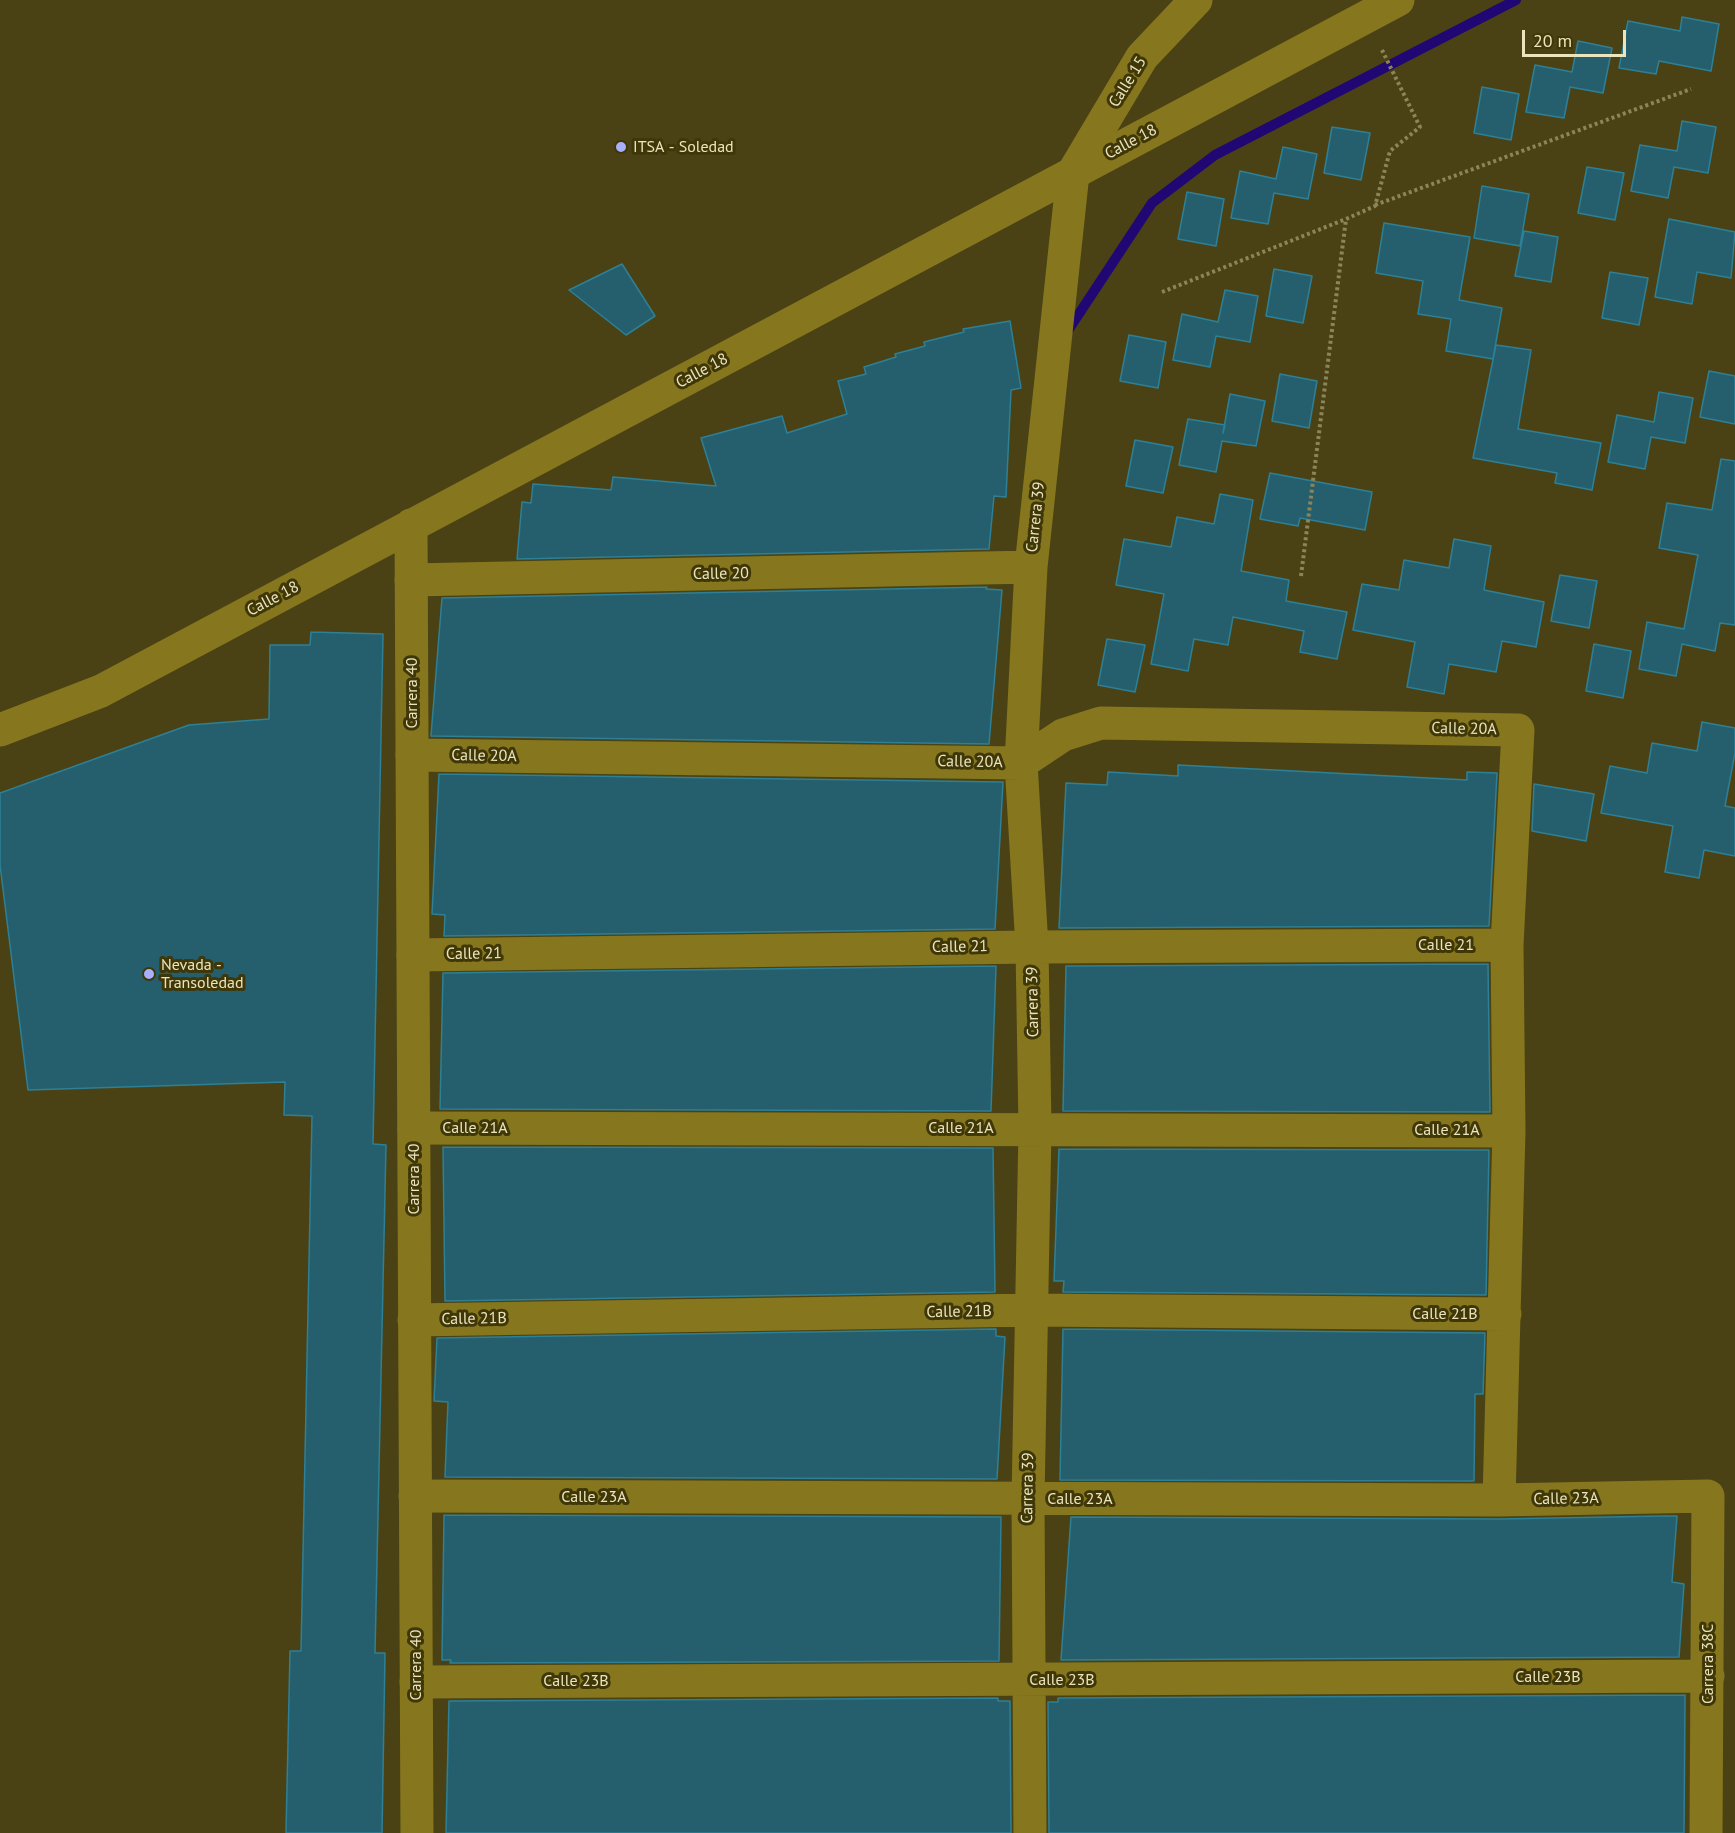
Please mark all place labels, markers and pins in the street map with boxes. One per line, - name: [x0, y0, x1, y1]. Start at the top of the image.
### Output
- place label: ITSA - Soledad: [633, 137, 734, 157]
- marker: ITSA - Soledad: [614, 140, 628, 154]
- place label: Nevada - Transoledad: [161, 955, 244, 993]
- marker: Nevada - Transoledad: [142, 967, 156, 981]

